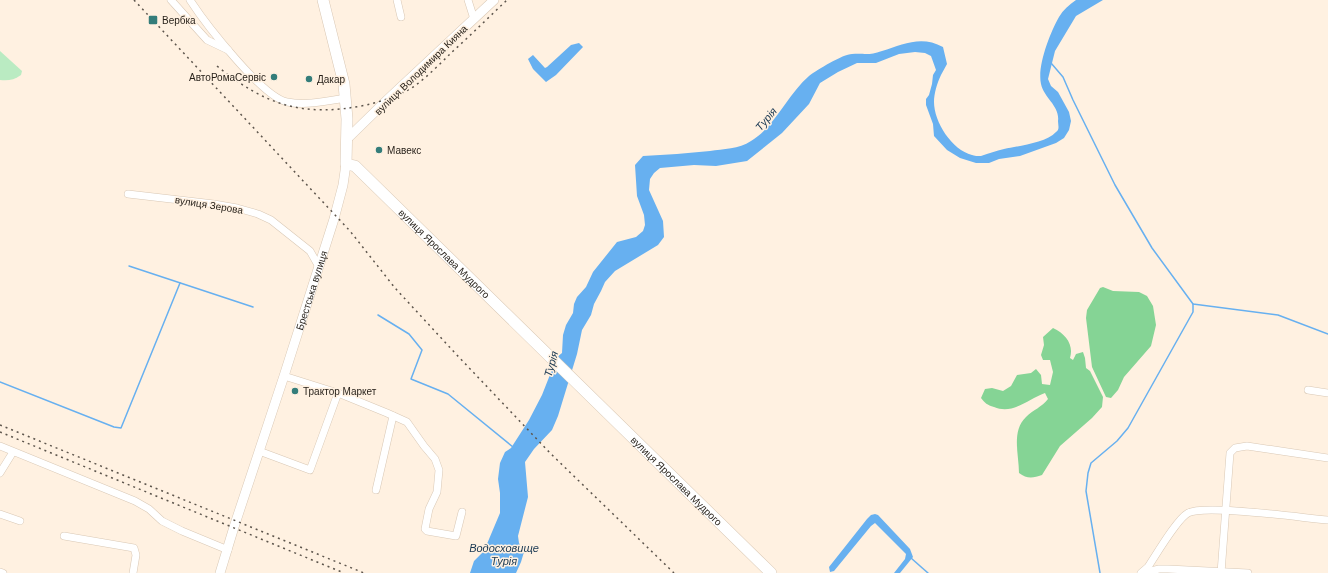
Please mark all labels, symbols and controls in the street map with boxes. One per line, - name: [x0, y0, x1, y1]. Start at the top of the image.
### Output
- marker: Вербка: [147, 14, 159, 26]
- place label: Вербка: [162, 15, 196, 26]
- street label: вулиця Володимира Кияна: [373, 23, 470, 117]
- place label: АвтоРомаСервіс: [189, 72, 266, 83]
- marker: АвтоРомаСервіс: [269, 72, 279, 82]
- marker: Дакар: [304, 74, 314, 84]
- place label: Дакар: [317, 74, 345, 85]
- water label: Турія: [753, 105, 779, 133]
- marker: Мавекс: [374, 145, 384, 155]
- place label: Мавекс: [387, 145, 421, 156]
- street label: вулиця Зерова: [174, 194, 244, 216]
- street label: вулиця Ярослава Мудрого: [397, 207, 492, 301]
- street label: Брестська вулиця: [293, 249, 329, 331]
- water label: Турія: [542, 350, 560, 378]
- marker: Трактор Маркет: [290, 386, 300, 396]
- place label: Трактор Маркет: [303, 386, 377, 397]
- street label: вулиця Ярослава Мудрого: [629, 434, 725, 528]
- water label: Водосховище Турія: [469, 542, 539, 567]

